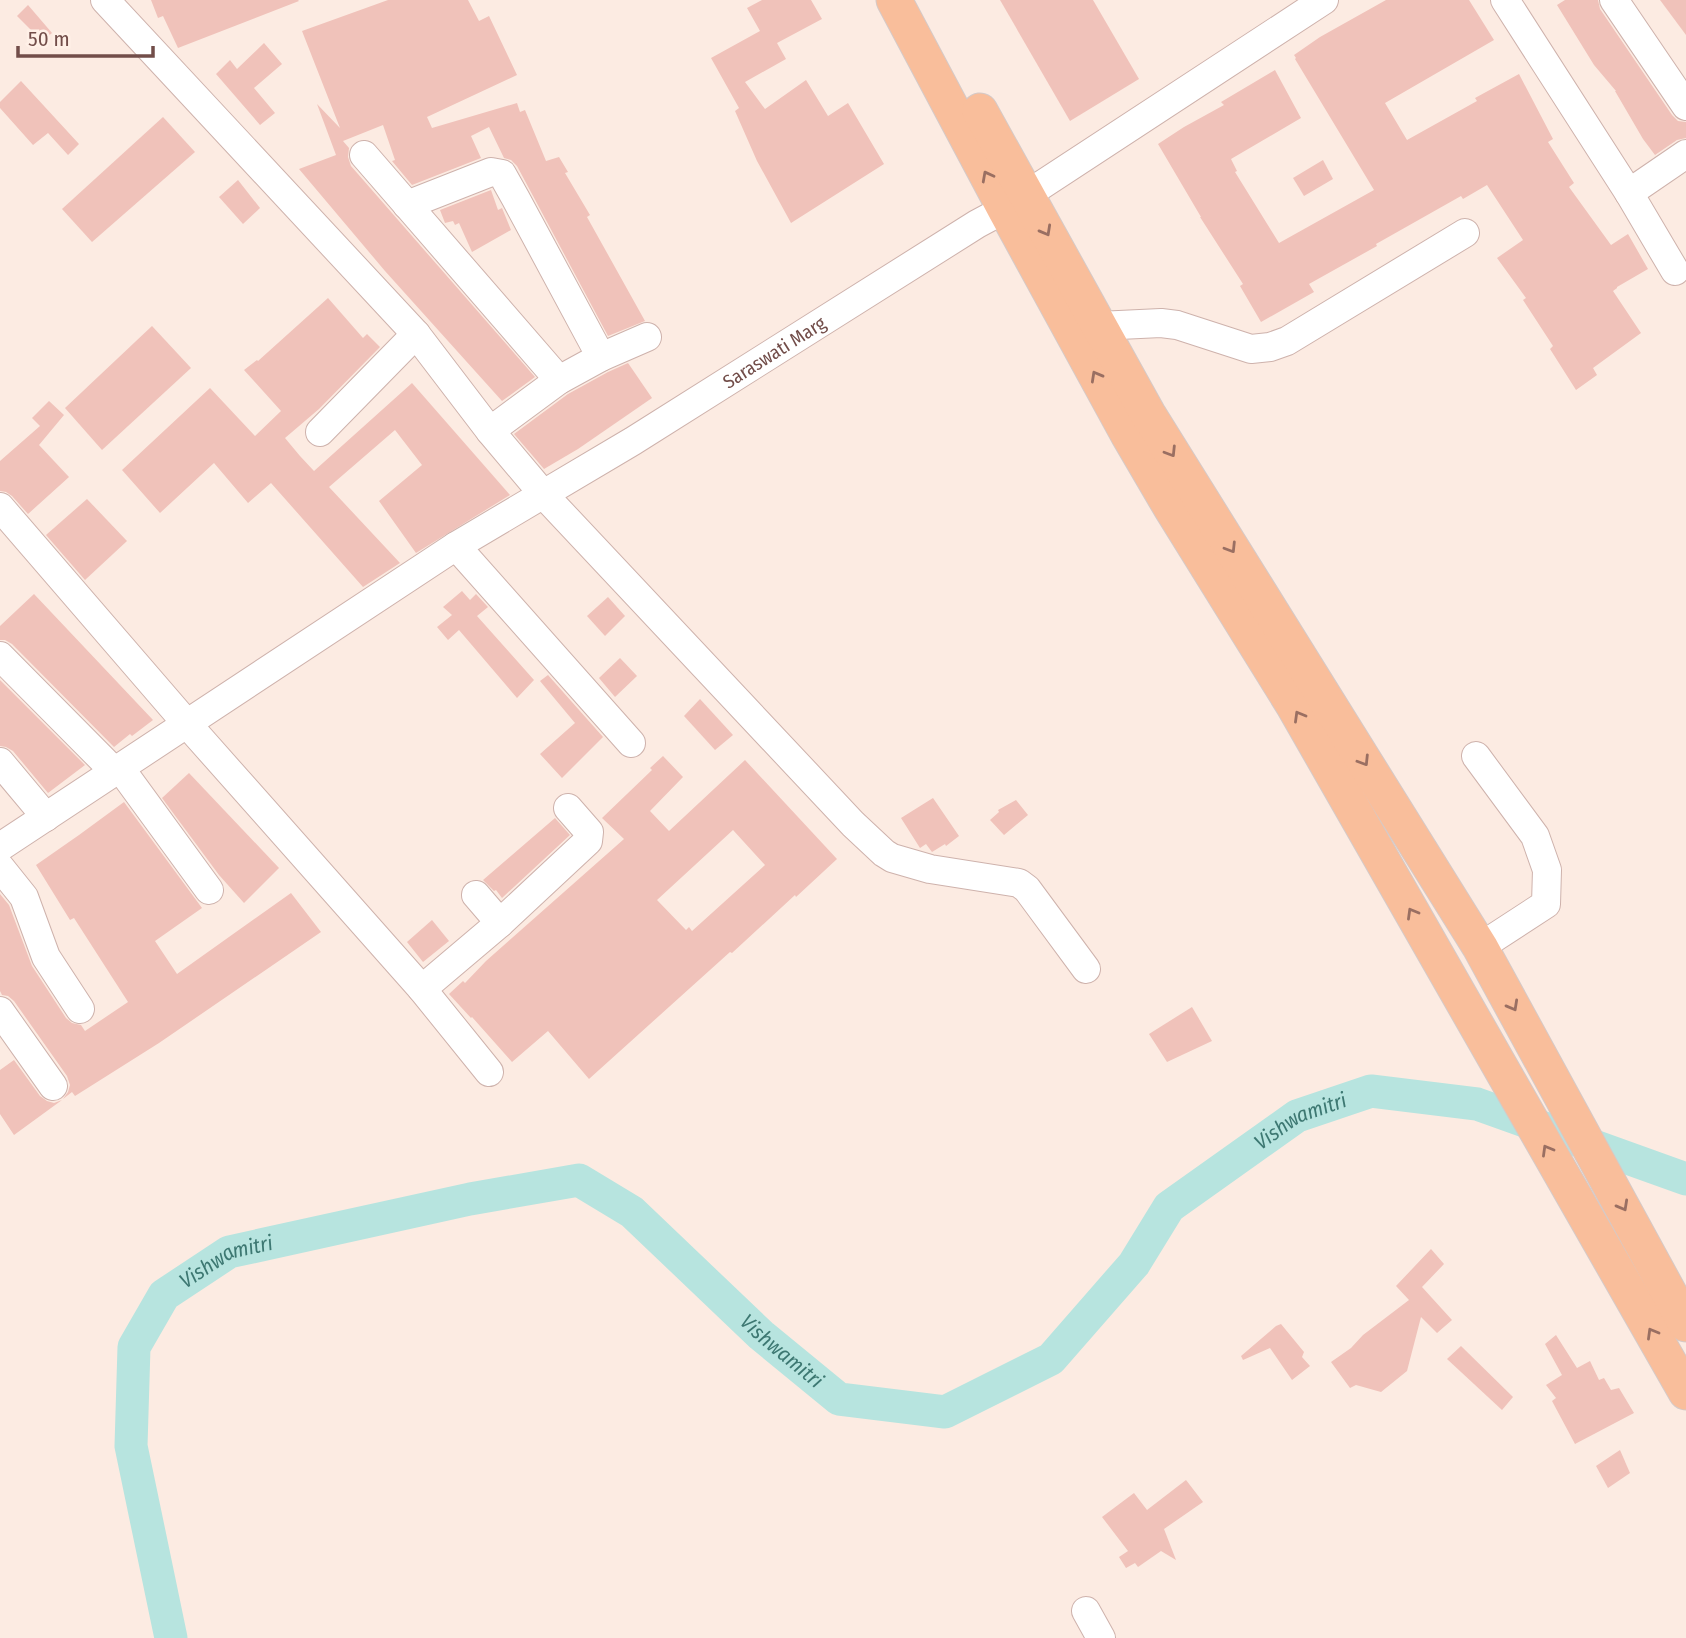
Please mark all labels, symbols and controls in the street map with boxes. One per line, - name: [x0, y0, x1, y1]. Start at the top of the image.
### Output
- scale bar: [18, 14, 152, 58]
- text: 50 m: [28, 26, 70, 52]
- one-way arrow: [982, 171, 996, 183]
- one-way arrow: [1038, 224, 1051, 237]
- street label: Saraswati Marg: [718, 311, 830, 393]
- one-way arrow: [1091, 371, 1104, 383]
- one-way arrow: [1163, 444, 1176, 457]
- one-way arrow: [1222, 540, 1235, 553]
- one-way arrow: [1294, 710, 1307, 723]
- one-way arrow: [1356, 754, 1369, 767]
- one-way arrow: [1407, 908, 1420, 921]
- one-way arrow: [1505, 999, 1518, 1012]
- water label: Vishwamitri: [1249, 1087, 1351, 1155]
- one-way arrow: [1542, 1144, 1555, 1157]
- one-way arrow: [1614, 1198, 1628, 1211]
- water label: Vishwamitri: [175, 1230, 276, 1294]
- water label: Vishwamitri: [734, 1309, 829, 1394]
- one-way arrow: [1647, 1327, 1660, 1340]

